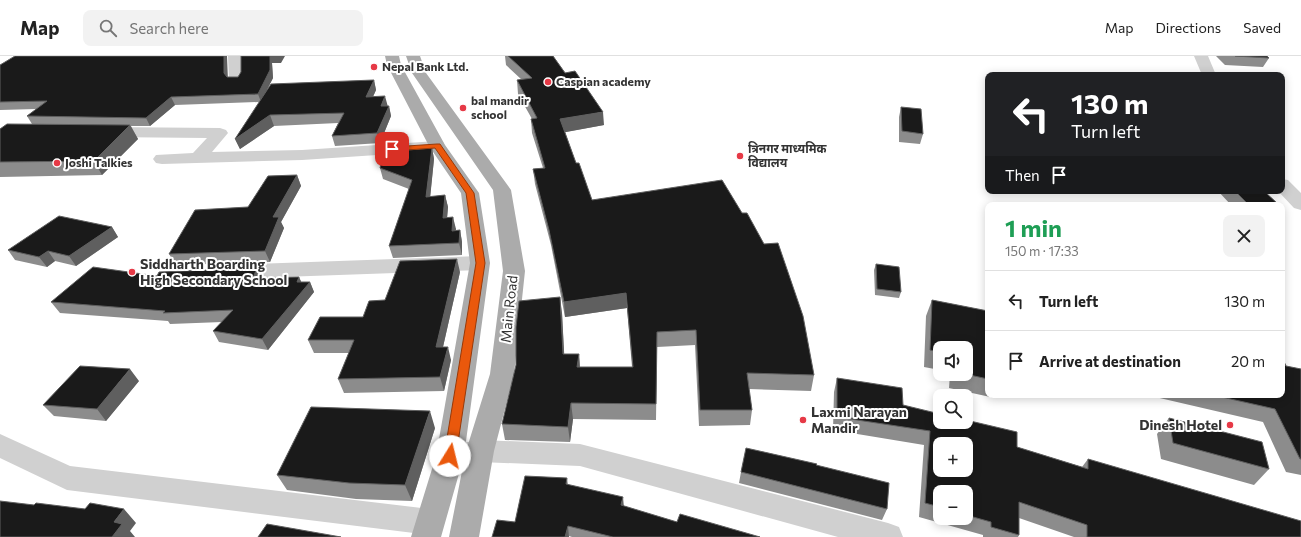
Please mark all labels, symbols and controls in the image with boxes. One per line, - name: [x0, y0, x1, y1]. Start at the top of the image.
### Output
- search box: [83, 10, 363, 46]
- text: Map: [20, 16, 59, 39]
- icon: search: [97, 17, 119, 39]
- text: Search here: [129, 19, 209, 37]
- text: Map: [1105, 19, 1134, 36]
- text: Directions: [1156, 19, 1221, 36]
- text: Saved: [1243, 19, 1281, 36]
- place label: Nepal Bank Ltd.: [382, 59, 469, 73]
- marker: Nepal Bank Ltd.: [369, 62, 379, 72]
- place label: Caspian academy: [556, 74, 651, 88]
- marker: Caspian academy: [543, 77, 553, 87]
- text: 130 m: [1071, 86, 1148, 120]
- icon: left: [1005, 88, 1057, 140]
- place label: bal mandir school: [471, 93, 529, 121]
- marker: bal mandir school: [458, 103, 468, 113]
- text: Turn left: [1071, 120, 1140, 142]
- pin: [375, 132, 409, 166]
- icon: arrive: [381, 138, 403, 160]
- place label: त्रिनगर माध्यमिक विद्यालय: [748, 141, 827, 169]
- marker: त्रिनगर माध्यमिक विद्यालय: [735, 151, 745, 161]
- place label: Joshi Talkies: [65, 155, 133, 170]
- marker: Joshi Talkies: [52, 158, 62, 168]
- icon: arrive: [1048, 164, 1070, 186]
- text: Then: [1005, 166, 1040, 184]
- text: 1 min: [1005, 213, 1062, 242]
- button: close: [1223, 215, 1265, 257]
- text: 150 m · 17:33: [1005, 243, 1079, 259]
- place label: Siddharth Boarding High Secondary School: [140, 255, 287, 288]
- marker: Siddharth Boarding High Secondary School: [127, 267, 137, 277]
- street label: Main Road: [497, 274, 520, 343]
- icon: left: [1005, 290, 1027, 312]
- text: Turn left: [1039, 292, 1098, 310]
- text: 130 m: [1224, 292, 1265, 310]
- map controls: [933, 341, 973, 525]
- button: sound: [933, 341, 973, 381]
- icon: arrive: [1005, 350, 1027, 372]
- text: Arrive at destination: [1039, 352, 1181, 370]
- text: 20 m: [1231, 352, 1265, 370]
- button: search: [933, 389, 973, 429]
- place label: Laxmi Narayan Mandir: [811, 403, 907, 436]
- marker: Laxmi Narayan Mandir: [798, 415, 808, 425]
- place label: Dinesh Hotel: [1139, 416, 1222, 433]
- marker: Dinesh Hotel: [1225, 420, 1235, 430]
- position arrow: [429, 435, 471, 477]
- button: +: [933, 437, 973, 477]
- button: −: [933, 485, 973, 525]

